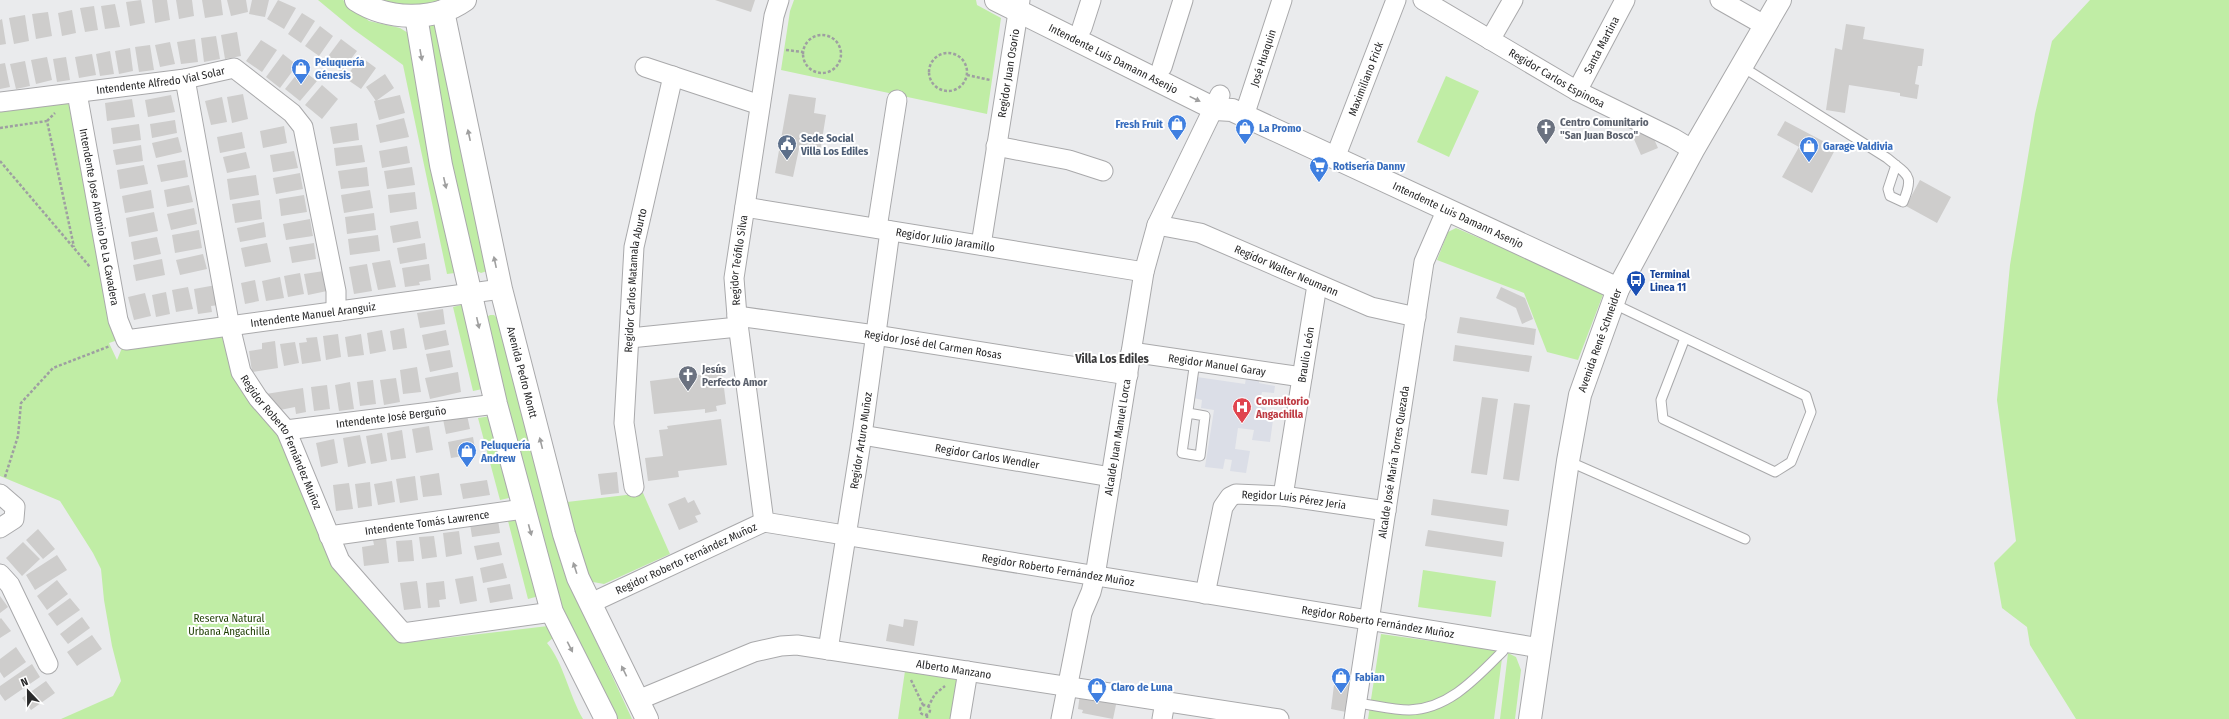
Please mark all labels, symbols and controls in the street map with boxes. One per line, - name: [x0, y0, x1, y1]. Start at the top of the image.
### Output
- street label: Santa Martina: [1581, 14, 1622, 76]
- street label: Intendente Luis Damann Asenjo: [1047, 21, 1180, 96]
- street label: Regidor Juan Osorio: [995, 28, 1022, 119]
- street label: José Huaquin: [1248, 28, 1278, 88]
- street label: Maximiliano Frick: [1345, 39, 1386, 118]
- street label: Regidor Carlos Espinosa: [1507, 46, 1607, 110]
- one-way arrow: [418, 49, 424, 61]
- place label: Peluquería Génesis: [315, 56, 365, 82]
- shop icon: Peluquería Génesis: [290, 57, 312, 85]
- street label: Intendente Alfredo Vial Solar: [96, 64, 226, 96]
- one-way arrow: [1189, 96, 1200, 102]
- shop icon: Fresh Fruit: [1166, 113, 1188, 141]
- place label: Centro Comunitario "San Juan Bosco": [1560, 116, 1649, 142]
- shop icon: La Promo: [1234, 117, 1256, 145]
- church icon: Centro Comunitario "San Juan Bosco": [1535, 117, 1557, 145]
- place label: Fresh Fruit: [1115, 118, 1163, 131]
- place label: La Promo: [1259, 122, 1302, 135]
- street label: Intendente Jose Antonio De La Cavadera: [77, 127, 122, 307]
- one-way arrow: [465, 129, 471, 141]
- place label: Sede Social Villa Los Ediles: [800, 132, 869, 158]
- public building icon: Sede Social Villa Los Ediles: [776, 133, 798, 161]
- shop icon: Garage Valdivia: [1798, 135, 1820, 163]
- place label: Garage Valdivia: [1823, 140, 1894, 153]
- supermarket icon: Rotisería Danny: [1308, 155, 1330, 183]
- place label: Rotisería Danny: [1333, 160, 1406, 173]
- one-way arrow: [442, 176, 448, 189]
- street label: Intendente Luis Damann Asenjo: [1391, 179, 1526, 251]
- street label: Regidor Carlos Matamala Aburto: [622, 207, 649, 353]
- street label: Regidor Teófilo Silva: [727, 214, 750, 306]
- street label: Regidor Julio Jaramillo: [895, 225, 996, 254]
- street label: Regidor Walter Neumann: [1232, 242, 1341, 299]
- one-way arrow: [492, 256, 498, 268]
- place label: Terminal Linea 11: [1650, 268, 1691, 294]
- bus stop icon: Terminal Linea 11: [1625, 269, 1647, 297]
- street label: Avenida René Schneider: [1575, 287, 1624, 394]
- street label: Intendente Manuel Aranguiz: [250, 300, 377, 330]
- one-way arrow: [475, 317, 481, 329]
- street label: Avenida Pedro Montt: [504, 325, 541, 420]
- street label: Braulio León: [1295, 326, 1317, 384]
- street label: Regidor José del Carmen Rosas: [863, 327, 1003, 361]
- street label: Regidor Manuel Garay: [1167, 351, 1267, 378]
- district label: Villa Los Ediles: [1074, 352, 1149, 366]
- place label: Jesús Perfecto Amor: [701, 363, 768, 389]
- church icon: Jesús Perfecto Amor: [677, 364, 699, 392]
- street label: Regidor Roberto Fernández Muñoz: [238, 372, 325, 512]
- street label: Alcalde Juan Manuel Lorca: [1102, 378, 1133, 496]
- street label: Alcalde José María Torres Quezada: [1375, 385, 1411, 539]
- street label: Regidor Arturo Muñoz: [847, 391, 874, 490]
- place label: Consultorio Angachilla: [1255, 395, 1309, 421]
- hospital icon: Consultorio Angachilla: [1231, 396, 1253, 424]
- street label: Intendente José Berguño: [335, 404, 447, 430]
- one-way arrow: [537, 436, 543, 449]
- place label: Peluquería Andrew: [480, 439, 531, 465]
- shop icon: Peluquería Andrew: [456, 440, 478, 468]
- street label: Regidor Carlos Wendler: [934, 441, 1040, 471]
- street label: Regidor Luis Pérez Jeria: [1241, 488, 1347, 512]
- street label: Intendente Tomás Lawrence: [364, 507, 490, 537]
- street label: Regidor Roberto Fernández Muñoz: [613, 520, 759, 597]
- one-way arrow: [527, 524, 533, 536]
- street label: Regidor Roberto Fernández Muñoz: [981, 551, 1136, 589]
- one-way arrow: [572, 562, 578, 574]
- street label: Regidor Roberto Fernández Muñoz: [1301, 603, 1456, 641]
- park label: Reserva Natural Urbana Angachilla: [188, 612, 270, 638]
- one-way arrow: [566, 641, 573, 653]
- street label: Alberto Manzano: [915, 657, 993, 681]
- one-way arrow: [621, 666, 627, 677]
- shop icon: Fabian: [1330, 666, 1352, 694]
- north arrow: [8, 671, 48, 711]
- place label: Fabian: [1355, 671, 1385, 684]
- text: N: [19, 675, 30, 689]
- shop icon: Claro de Luna: [1086, 676, 1108, 704]
- place label: Claro de Luna: [1111, 681, 1173, 694]

